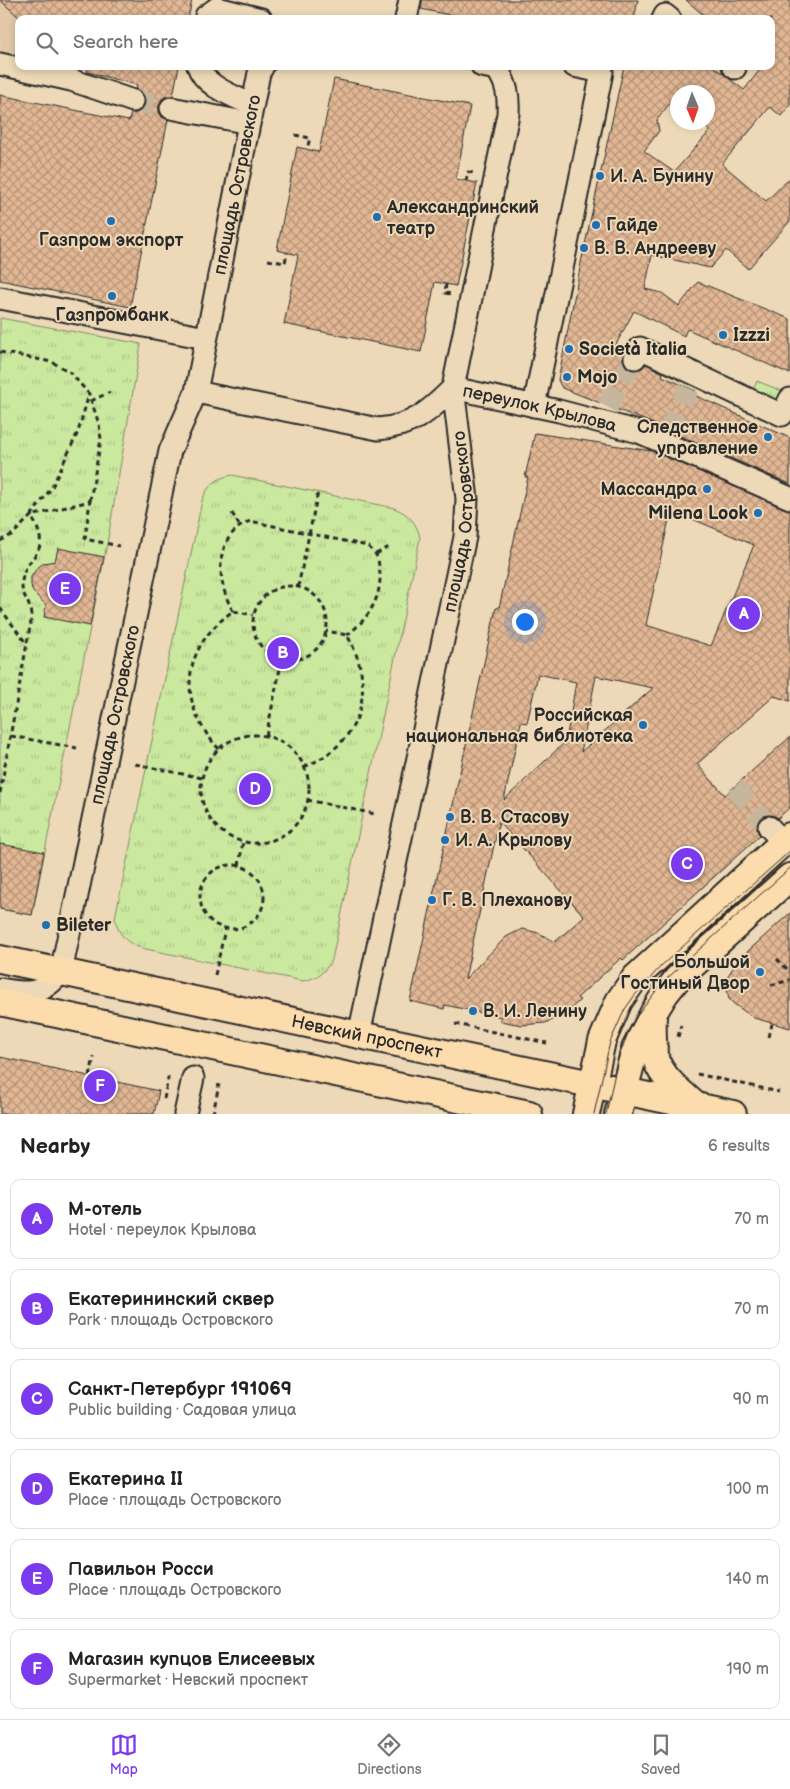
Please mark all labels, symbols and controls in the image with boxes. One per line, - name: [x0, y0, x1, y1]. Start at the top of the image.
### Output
- search box: [15, 15, 775, 70]
- icon: search: [33, 29, 61, 57]
- text: Search here: [73, 31, 178, 54]
- north arrow: [670, 85, 715, 130]
- street label: площадь Островского: [209, 93, 265, 277]
- place label: И. А. Бунину: [610, 166, 714, 187]
- marker: И. А. Бунину: [594, 170, 606, 182]
- place label: Александринский театр: [386, 197, 539, 239]
- marker: Александринский театр: [371, 211, 383, 223]
- marker: Газпром экспорт: [105, 215, 117, 227]
- place label: Гайде: [606, 215, 658, 236]
- marker: Гайде: [590, 219, 602, 231]
- place label: Газпром экспорт: [39, 230, 184, 251]
- place label: В. В. Андрееву: [594, 238, 716, 259]
- marker: В. В. Андрееву: [578, 242, 590, 254]
- marker: Газпромбанк: [106, 290, 118, 302]
- place label: Газпромбанк: [55, 305, 169, 326]
- place label: Izzzi: [733, 325, 770, 346]
- marker: Izzzi: [717, 329, 729, 341]
- place label: Società Italia: [579, 339, 687, 360]
- marker: Società Italia: [563, 343, 575, 355]
- place label: Mojo: [577, 367, 618, 388]
- marker: Mojo: [561, 371, 573, 383]
- street label: переулок Крылова: [461, 380, 619, 436]
- place label: Следственное управление: [637, 417, 758, 459]
- street label: площадь Островского: [439, 430, 478, 614]
- marker: Следственное управление: [762, 431, 774, 443]
- place label: Массандра: [601, 479, 698, 500]
- marker: Массандра: [701, 483, 713, 495]
- place label: Milena Look: [648, 503, 749, 524]
- marker: Milena Look: [752, 507, 764, 519]
- pin: E: [49, 570, 81, 608]
- pin: A: [728, 595, 760, 633]
- your location: [512, 609, 538, 635]
- street label: площадь Островского: [86, 623, 144, 806]
- pin: B: [267, 634, 299, 672]
- place label: Российская национальная библиотека: [406, 705, 634, 747]
- marker: Российская национальная библиотека: [637, 719, 649, 731]
- pin: D: [239, 770, 271, 808]
- place label: В. В. Стасову: [460, 807, 570, 828]
- marker: В. В. Стасову: [444, 811, 456, 823]
- place label: И. А. Крылову: [455, 830, 572, 851]
- marker: И. А. Крылову: [439, 834, 451, 846]
- pin: C: [671, 845, 703, 883]
- place label: Г. В. Плеханову: [442, 890, 572, 911]
- marker: Г. В. Плеханову: [426, 894, 438, 906]
- place label: Bileter: [56, 915, 112, 936]
- marker: Bileter: [40, 919, 52, 931]
- place label: Большой Гостиный Двор: [620, 952, 750, 994]
- marker: Большой Гостиный Двор: [754, 966, 766, 978]
- place label: В. И. Ленину: [483, 1001, 587, 1022]
- marker: В. И. Ленину: [467, 1005, 479, 1017]
- street label: Невский проспект: [290, 1010, 445, 1063]
- pin: F: [84, 1067, 116, 1105]
- text: Nearby: [20, 1134, 90, 1159]
- text: 6 results: [708, 1137, 770, 1156]
- text: М-отель: [68, 1198, 142, 1221]
- text: A: [32, 1210, 42, 1229]
- text: 70 m: [734, 1210, 769, 1229]
- text: Hotel · переулок Крылова: [68, 1221, 256, 1240]
- text: Екатерининский сквер: [68, 1288, 274, 1311]
- text: B: [31, 1300, 43, 1319]
- text: 70 m: [734, 1300, 769, 1319]
- text: Park · площадь Островского: [68, 1311, 273, 1330]
- text: Санкт-Петербург 191069: [68, 1378, 292, 1401]
- text: C: [31, 1390, 43, 1409]
- text: 90 m: [733, 1390, 769, 1409]
- text: Public building · Садовая улица: [68, 1401, 296, 1420]
- text: Екатерина II: [68, 1468, 183, 1491]
- text: D: [31, 1480, 43, 1499]
- text: 100 m: [726, 1480, 769, 1499]
- text: Place · площадь Островского: [68, 1491, 281, 1510]
- text: Павильон Росси: [68, 1558, 214, 1581]
- text: E: [32, 1570, 42, 1589]
- text: 140 m: [726, 1570, 769, 1589]
- text: Place · площадь Островского: [68, 1581, 281, 1600]
- text: Магазин купцов Елисеевых: [68, 1648, 315, 1671]
- text: F: [32, 1660, 42, 1679]
- text: 190 m: [727, 1660, 769, 1679]
- text: Supermarket · Невский проспект: [68, 1671, 308, 1690]
- tab: Map: [110, 1731, 138, 1778]
- tab: Directions: [357, 1731, 422, 1778]
- tab: Saved: [641, 1731, 680, 1778]

